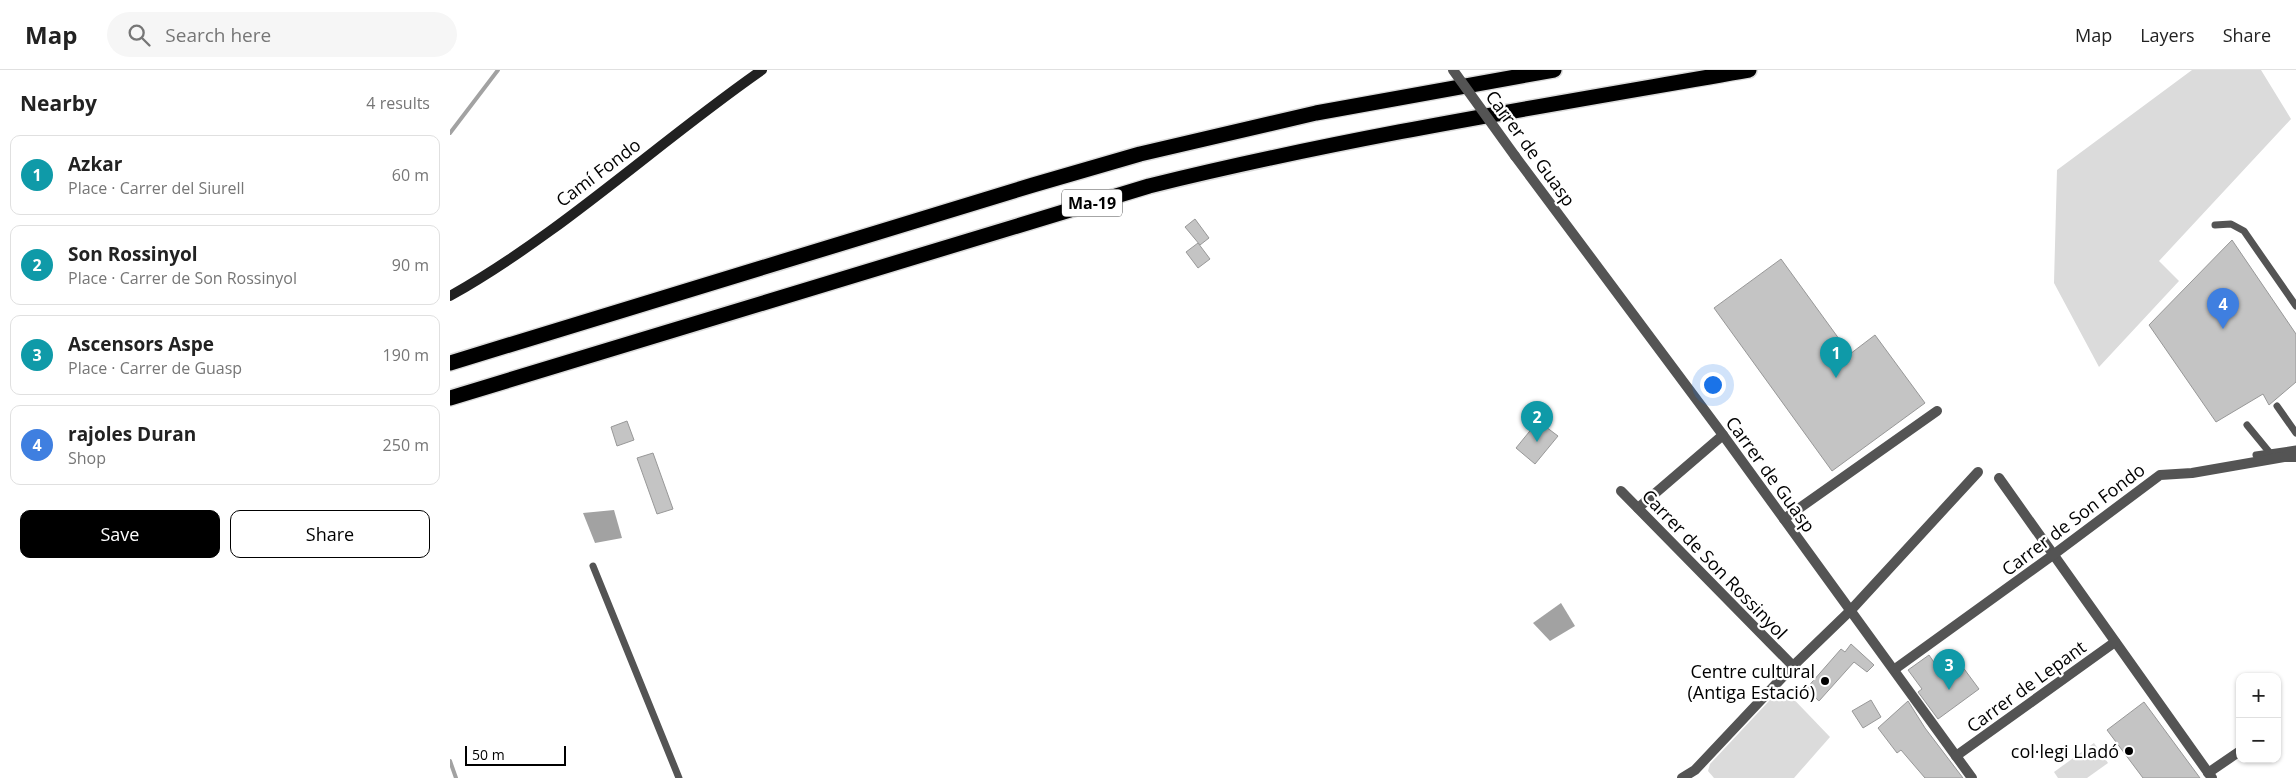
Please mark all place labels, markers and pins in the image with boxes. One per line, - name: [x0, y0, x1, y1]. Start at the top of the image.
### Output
- pin: 4: [2207, 288, 2239, 329]
- pin: 1: [1820, 337, 1852, 378]
- pin: 2: [1521, 401, 1553, 442]
- pin: 3: [1933, 649, 1965, 690]
- place label: Centre cultural (Antiga Estació): [1688, 659, 1815, 704]
- marker: Centre cultural (Antiga Estació): [1819, 675, 1831, 687]
- place label: col·legi Lladó: [2011, 739, 2119, 763]
- marker: col·legi Lladó: [2123, 745, 2135, 757]

